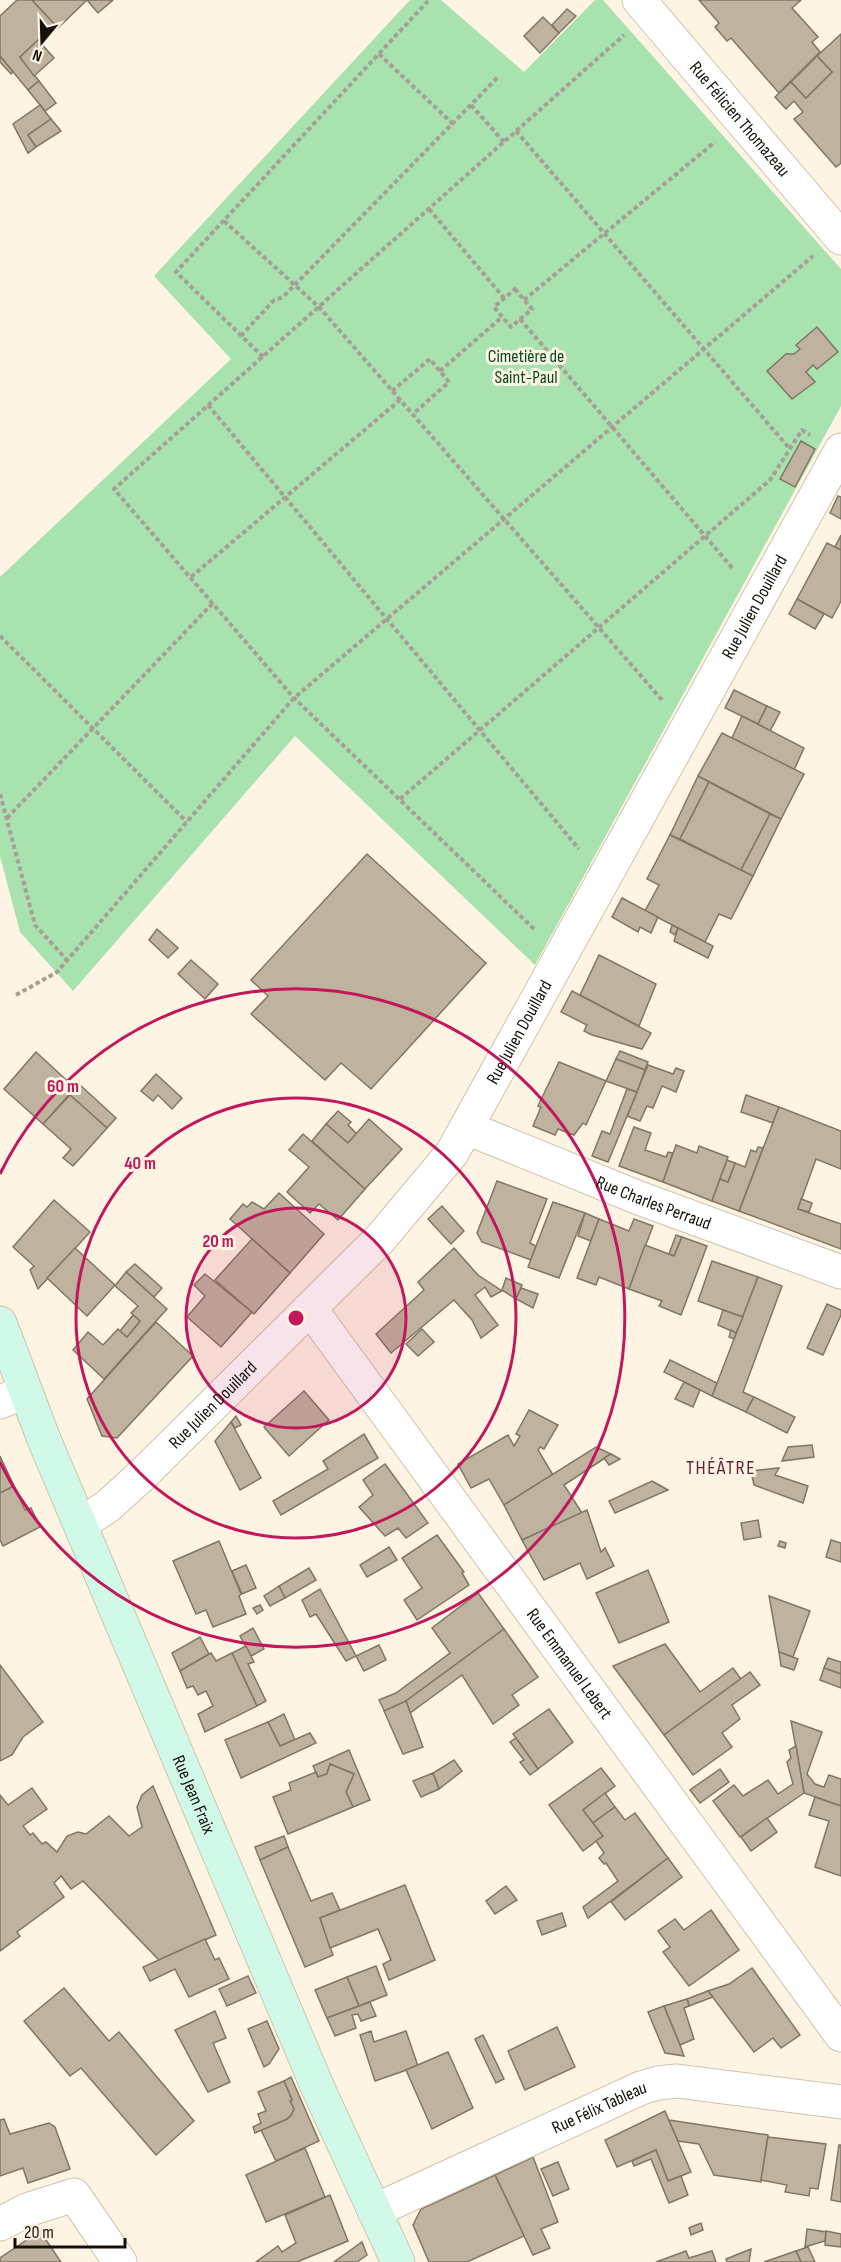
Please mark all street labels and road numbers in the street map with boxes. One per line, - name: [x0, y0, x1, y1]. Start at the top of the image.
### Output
- street label: Rue Félicien Thomazeau: [685, 58, 794, 181]
- street label: Rue Julien Douillard: [718, 551, 792, 663]
- street label: Rue Julien Douillard: [482, 977, 556, 1088]
- street label: Rue Charles Perraud: [593, 1172, 714, 1234]
- street label: Rue Julien Douillard: [165, 1357, 261, 1453]
- street label: Rue Emmanuel Lebert: [522, 1605, 617, 1724]
- street label: Rue Jean Fraix: [168, 1752, 220, 1837]
- street label: Rue Félix Tableau: [549, 2077, 649, 2139]

